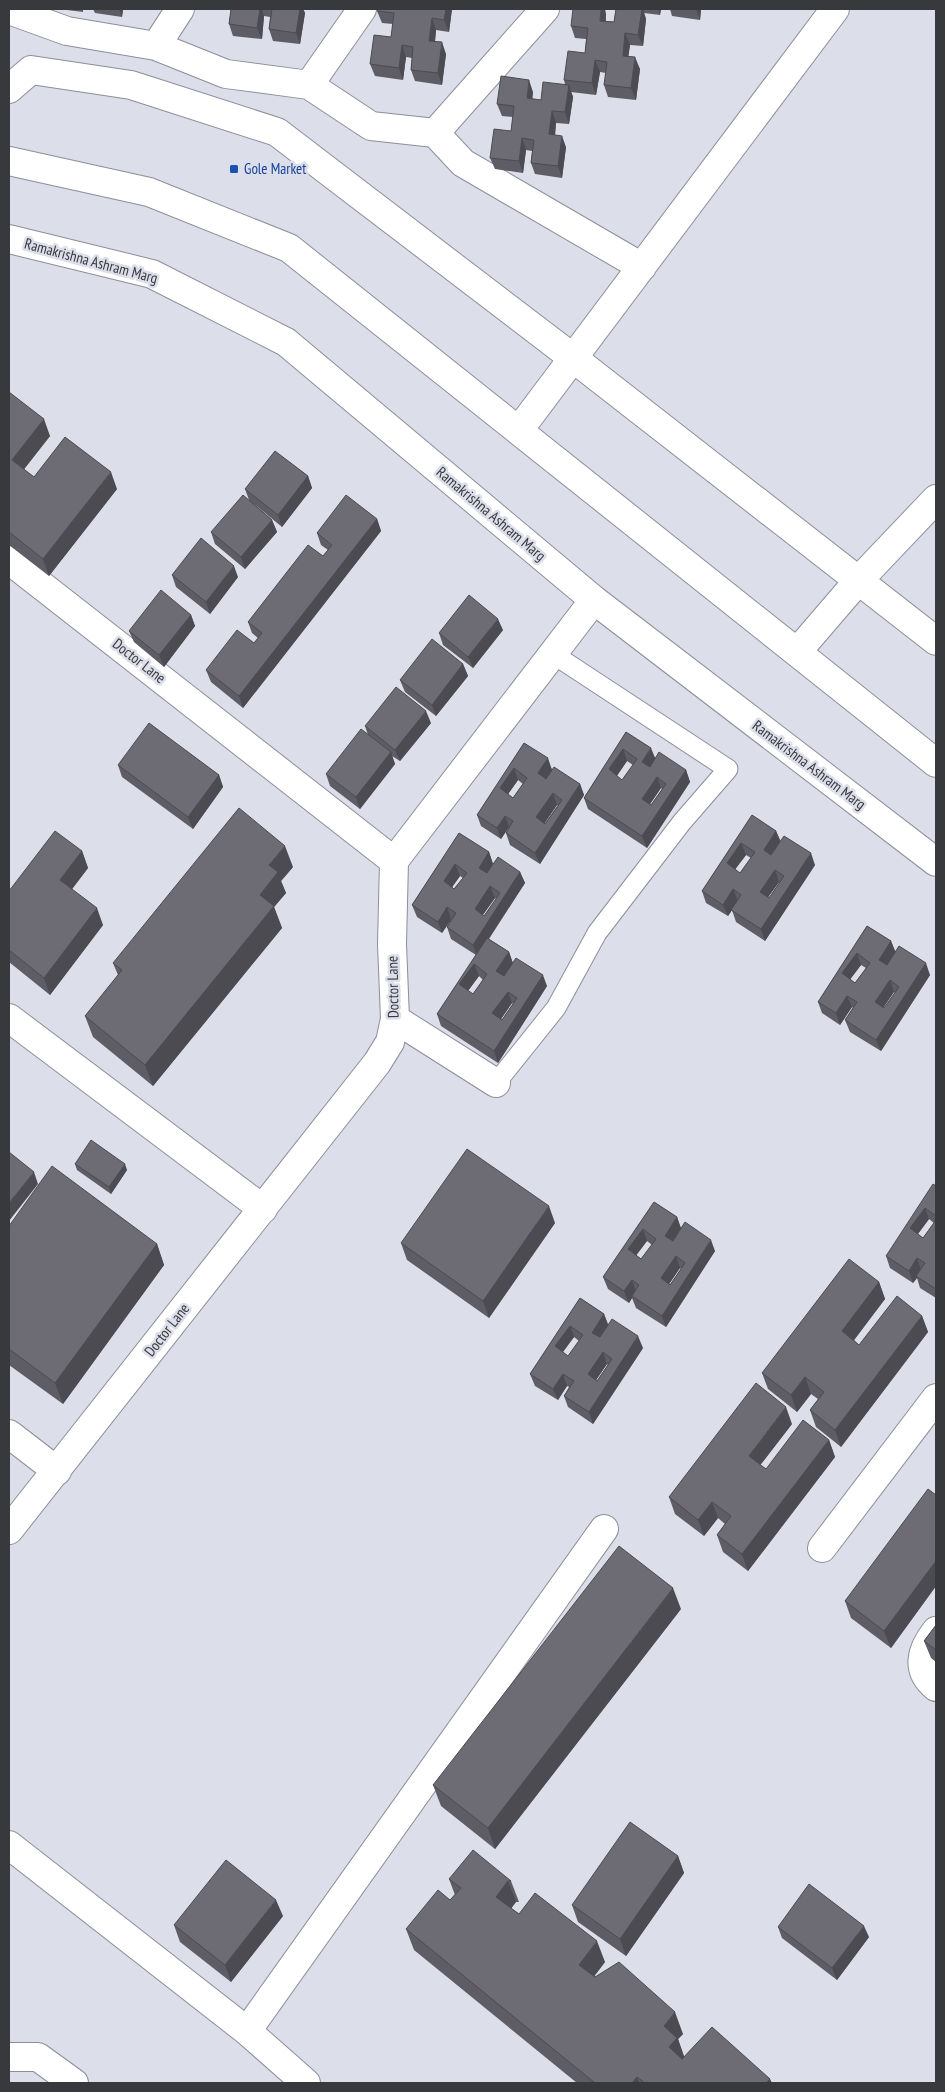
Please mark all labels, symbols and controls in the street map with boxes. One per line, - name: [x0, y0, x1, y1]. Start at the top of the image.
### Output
- place label: Gole Market: [244, 159, 306, 178]
- marker: Gole Market: [228, 163, 240, 175]
- street label: Ramakrishna Ashram Marg: [22, 234, 160, 287]
- street label: Ramakrishna Ashram Marg: [433, 462, 550, 565]
- street label: Doctor Lane: [109, 634, 170, 687]
- street label: Ramakrishna Ashram Marg: [749, 716, 870, 813]
- street label: Doctor Lane: [382, 956, 403, 1018]
- street label: Doctor Lane: [140, 1299, 193, 1360]

